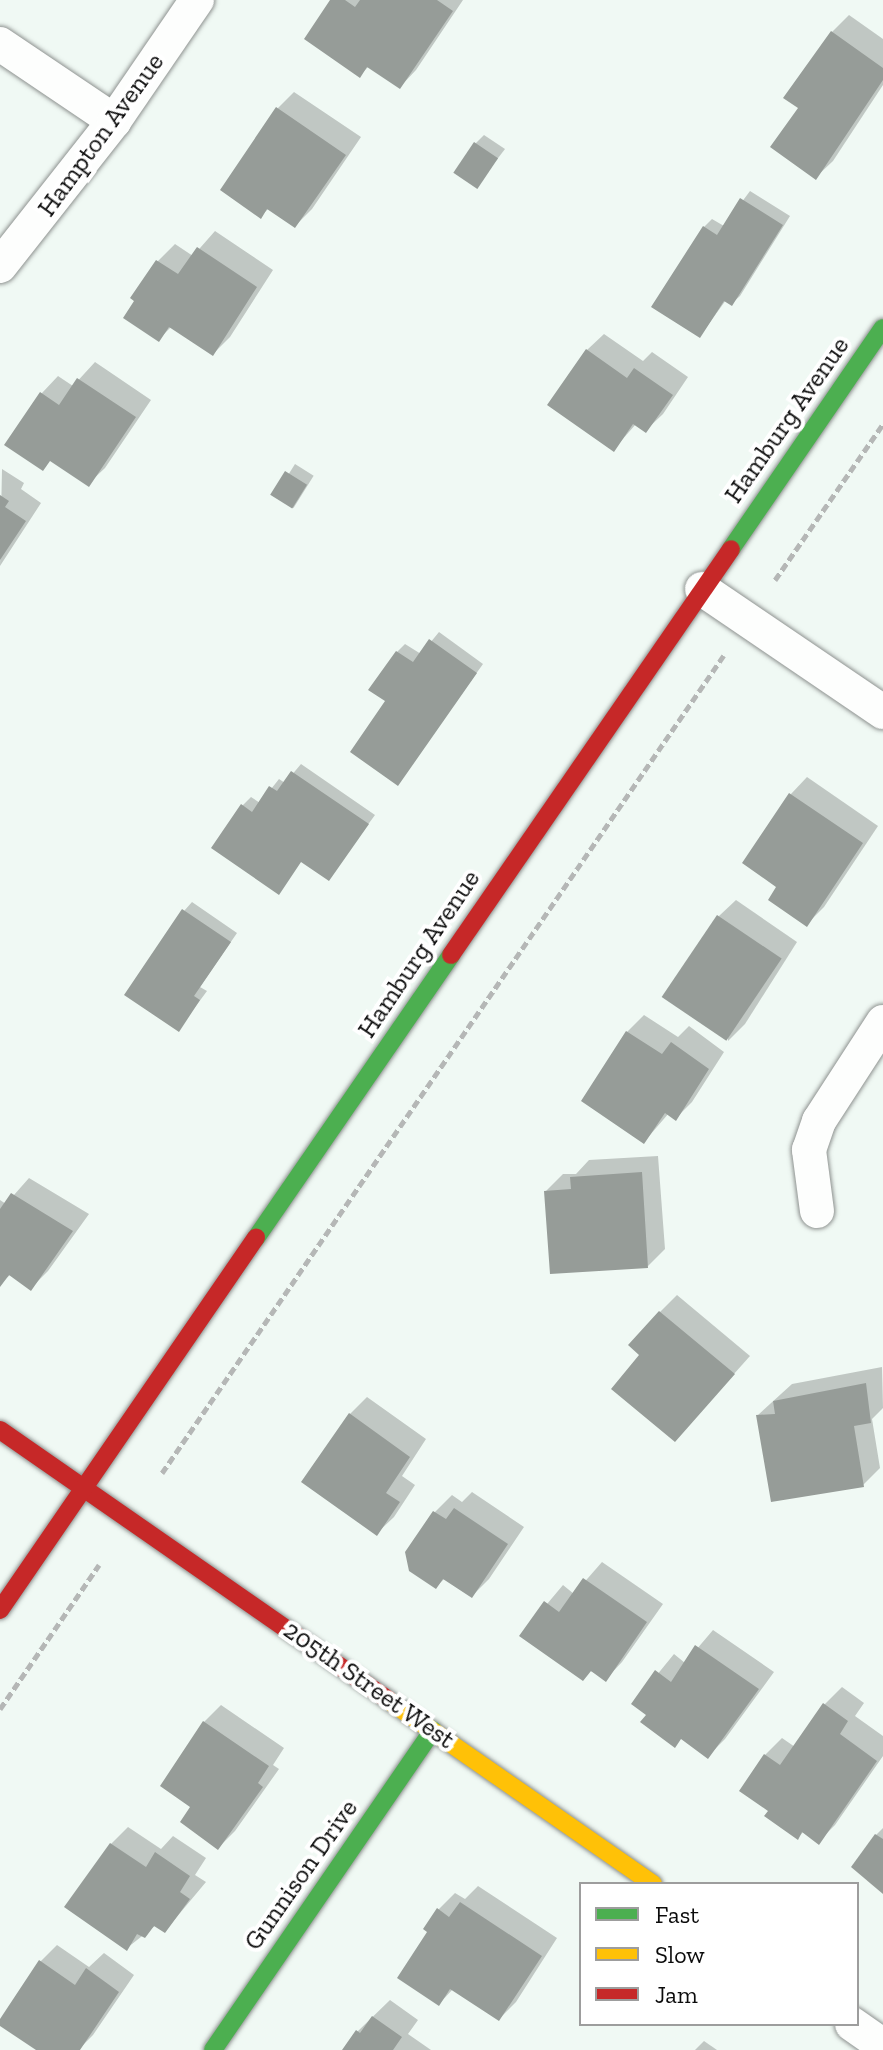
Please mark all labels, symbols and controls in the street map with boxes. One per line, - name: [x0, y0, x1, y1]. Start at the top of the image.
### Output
- street label: Hampton Avenue: [31, 47, 171, 223]
- street label: Hamburg Avenue: [718, 331, 856, 509]
- street label: Hamburg Avenue: [351, 864, 487, 1044]
- street label: 205th Street West: [277, 1614, 461, 1756]
- street label: Gunnison Drive: [238, 1794, 364, 1956]
- legend: [579, 1882, 859, 2026]
- text: Fast: [655, 1900, 699, 1929]
- text: Slow: [655, 1940, 705, 1969]
- text: Jam: [655, 1980, 698, 2009]

